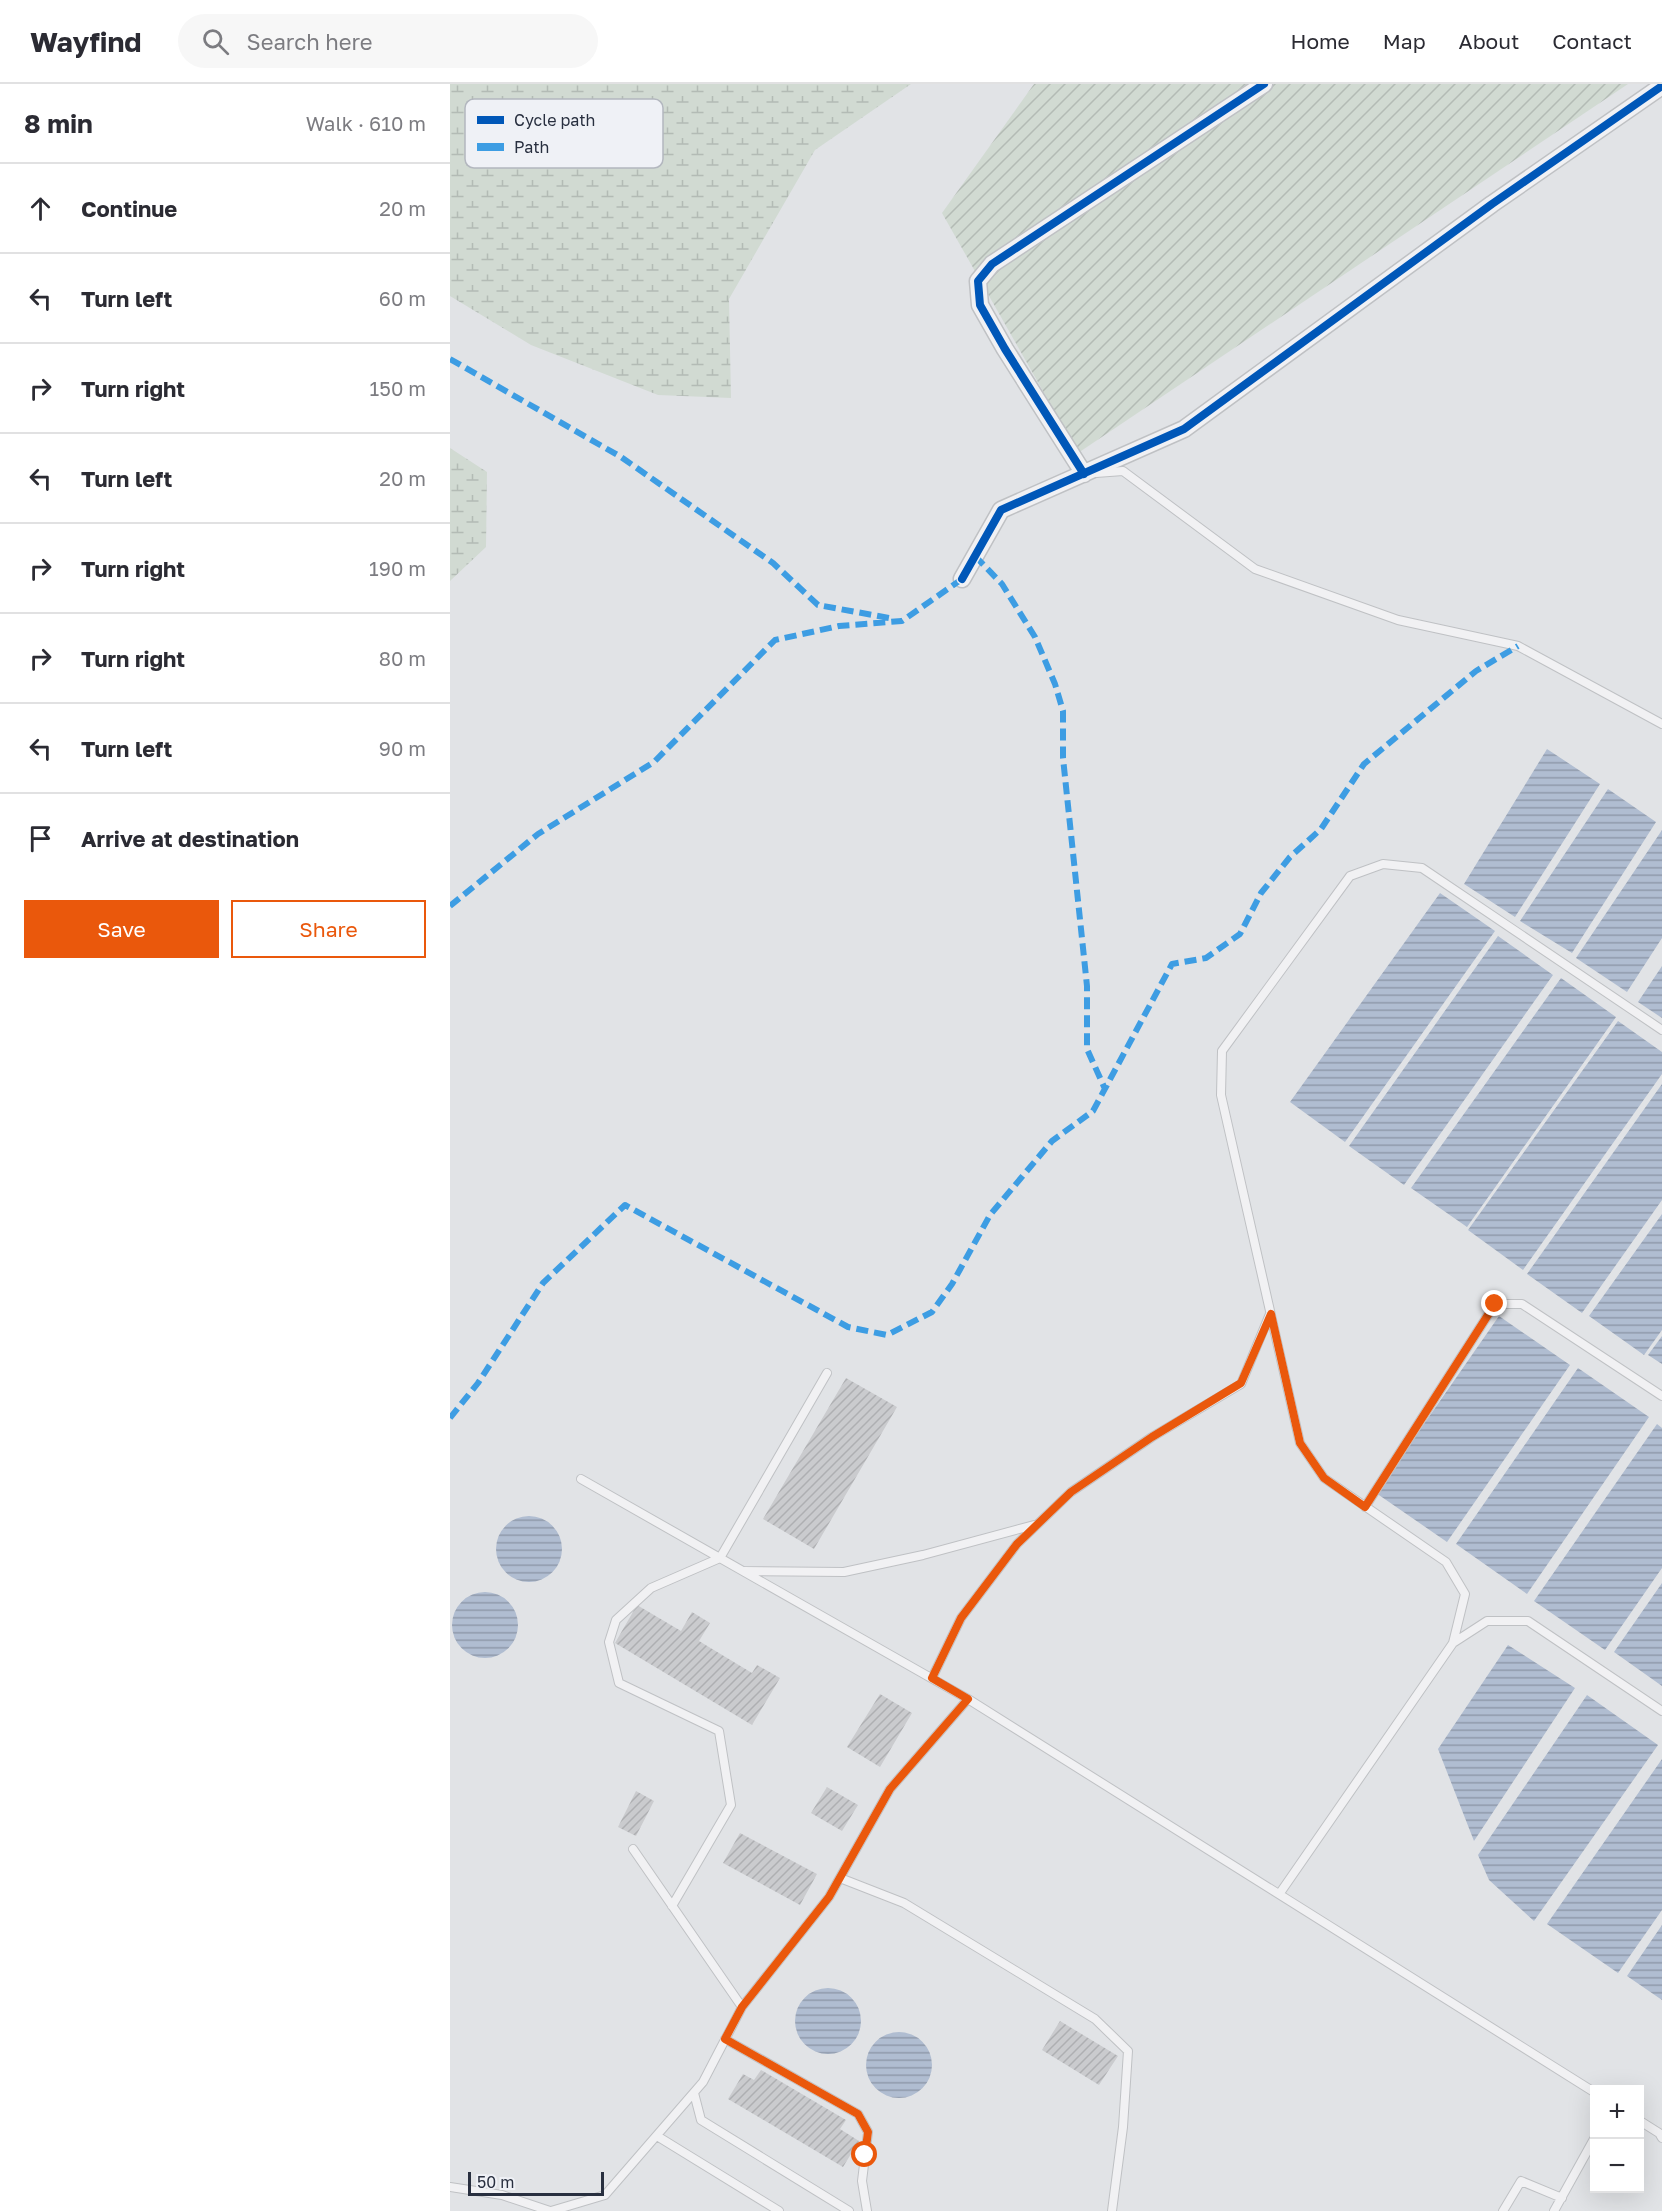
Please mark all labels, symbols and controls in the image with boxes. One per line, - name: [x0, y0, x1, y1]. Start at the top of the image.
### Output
- search box: [178, 14, 598, 68]
- text: Wayfind: [30, 25, 142, 58]
- icon: search: [199, 25, 232, 58]
- text: Search here: [247, 28, 373, 55]
- text: Home: [1290, 28, 1350, 54]
- text: Map: [1383, 28, 1426, 54]
- text: About: [1459, 28, 1519, 54]
- text: Contact: [1552, 28, 1632, 54]
- legend: [465, 99, 663, 168]
- text: 8 min: [24, 108, 93, 139]
- text: Cycle path: [514, 110, 595, 130]
- text: Walk · 610 m: [306, 111, 426, 135]
- text: Path: [514, 137, 549, 157]
- icon: ahead: [24, 192, 57, 225]
- text: Continue: [81, 195, 177, 222]
- text: 20 m: [379, 196, 426, 220]
- icon: left: [24, 282, 57, 315]
- text: Turn left: [81, 285, 172, 312]
- text: 60 m: [379, 286, 426, 310]
- icon: right: [24, 372, 57, 405]
- text: Turn right: [81, 375, 185, 402]
- text: 150 m: [370, 376, 426, 400]
- icon: left: [24, 462, 57, 495]
- text: Turn left: [81, 465, 172, 492]
- text: 20 m: [379, 466, 426, 490]
- icon: right: [24, 552, 57, 585]
- text: Turn right: [81, 555, 185, 582]
- text: 190 m: [369, 556, 426, 580]
- icon: right: [24, 642, 57, 675]
- text: Turn right: [81, 645, 185, 672]
- text: 80 m: [379, 646, 426, 670]
- icon: left: [24, 732, 57, 765]
- text: Turn left: [81, 735, 172, 762]
- text: 90 m: [379, 736, 426, 760]
- icon: arrive: [24, 822, 57, 855]
- text: Arrive at destination: [81, 825, 299, 852]
- button: Save: [24, 900, 219, 958]
- button: Share: [231, 900, 426, 958]
- route end: [1481, 1290, 1507, 1316]
- map controls: [1590, 2085, 1644, 2193]
- button: +: [1590, 2085, 1644, 2139]
- button: −: [1590, 2139, 1644, 2193]
- route start: [851, 2141, 877, 2167]
- scale bar: [468, 2169, 604, 2196]
- text: 50 m: [477, 2172, 514, 2192]

